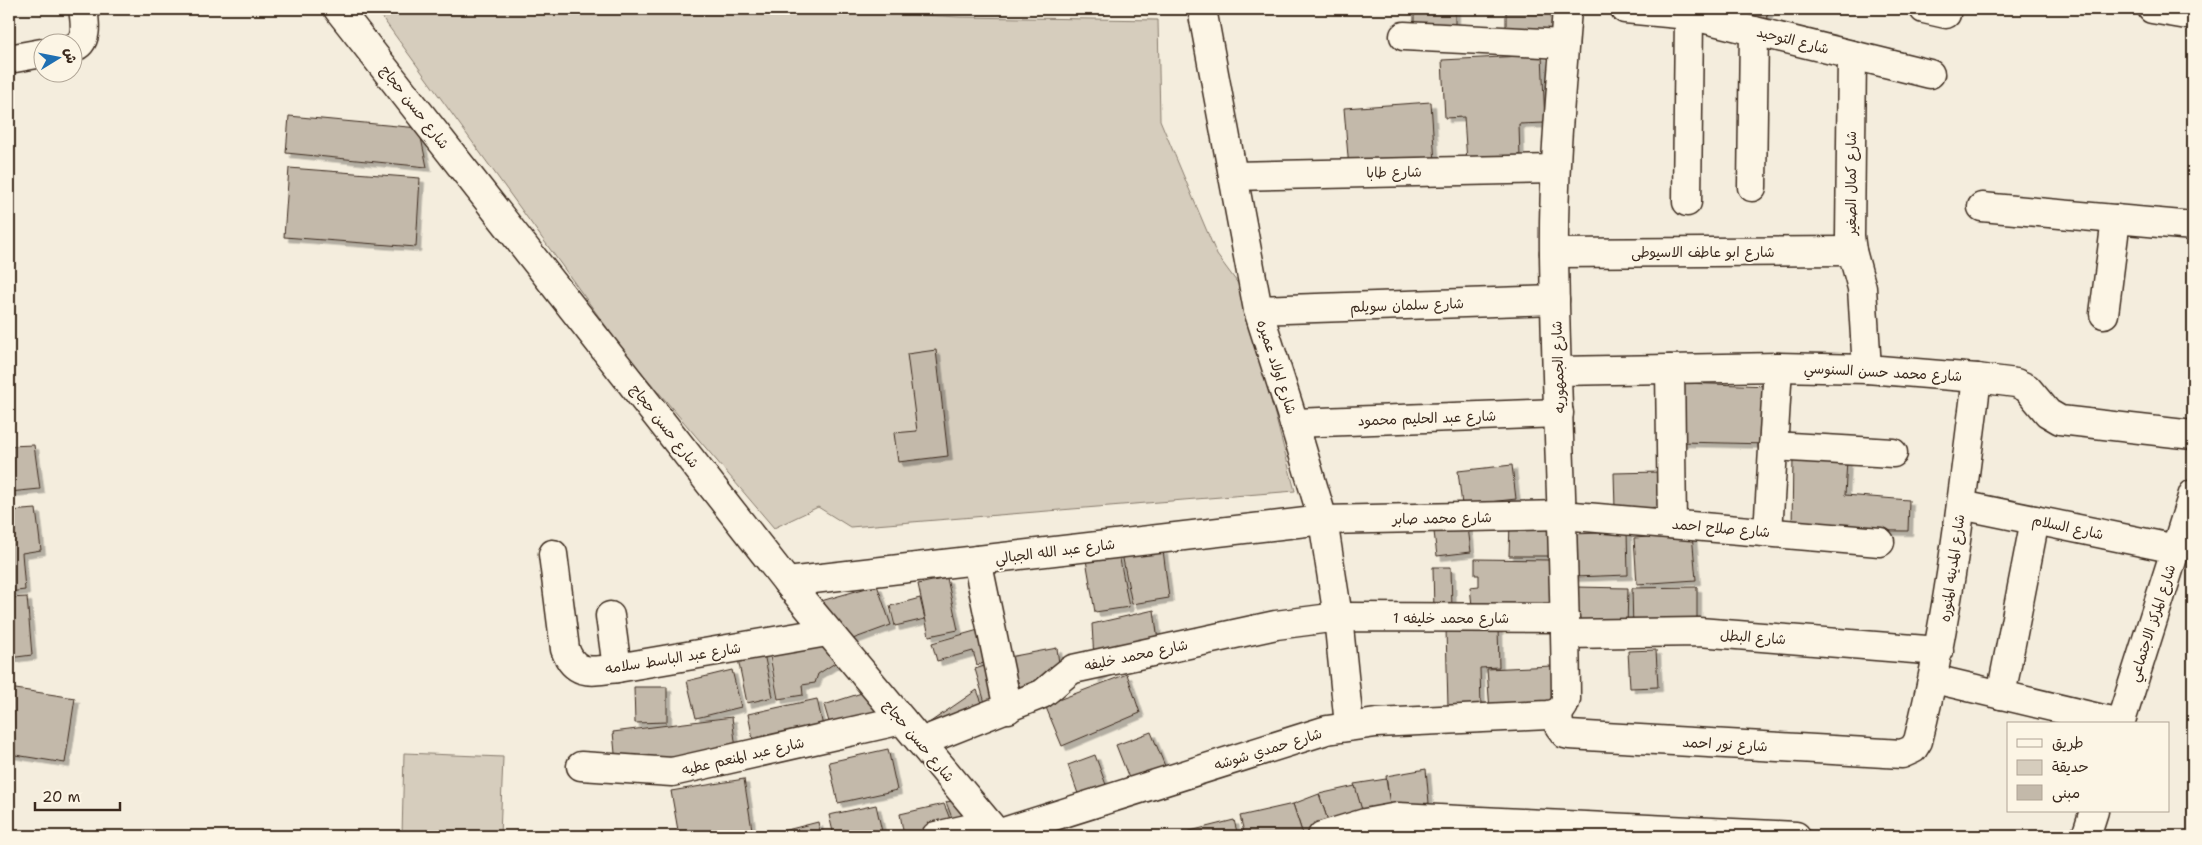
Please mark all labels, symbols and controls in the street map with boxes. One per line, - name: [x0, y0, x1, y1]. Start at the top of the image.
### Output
- street label: شارع التوحيد: [1755, 22, 1831, 59]
- north arrow: [32, 32, 82, 82]
- text: ش: [61, 47, 81, 65]
- street label: شارع حسن حجاج: [376, 62, 453, 153]
- street label: شارع كمال الصغير: [1842, 131, 1861, 236]
- street label: شارع طابا: [1366, 163, 1422, 182]
- street label: شارع ابو عاطف الاسيوطى: [1631, 243, 1775, 262]
- street label: شارع سلمان سويلم: [1350, 294, 1464, 318]
- street label: شارع اولاد عميره: [1252, 317, 1301, 417]
- street label: شارع الجمهوريه: [1547, 320, 1570, 413]
- street label: شارع محمد حسن السنوسي: [1803, 359, 1963, 389]
- street label: شارع حسن حجاج: [626, 381, 703, 472]
- street label: شارع عبد الحليم محمود: [1358, 407, 1497, 431]
- street label: شارع محمد صابر: [1391, 508, 1492, 529]
- street label: شارع السلام: [2030, 511, 2105, 545]
- street label: شارع المدينه المنوره: [1936, 513, 1969, 623]
- street label: شارع صلاح احمد: [1671, 515, 1771, 542]
- street label: شارع عبد الله الجبالي: [994, 535, 1117, 571]
- street label: شارع المركز الاجتماعي: [2125, 562, 2183, 685]
- street label: شارع محمد خليفه 1: [1393, 609, 1509, 628]
- street label: شارع البطل: [1719, 626, 1787, 649]
- street label: شارع محمد خليفه: [1083, 635, 1190, 676]
- street label: شارع عبد الباسط سلامه: [604, 638, 742, 679]
- street label: شارع حسن حجاج: [879, 696, 958, 786]
- legend: [2007, 722, 2170, 812]
- street label: شارع حمدي شوشه: [1212, 724, 1325, 776]
- street label: شارع عبد المنعم عطيه: [680, 733, 807, 781]
- street label: شارع نور احمد: [1682, 733, 1768, 756]
- text: طريق: [2052, 733, 2084, 753]
- text: حديقة: [2052, 757, 2089, 777]
- scale bar: [35, 780, 120, 812]
- text: مبنى: [2052, 783, 2080, 803]
- text: 20 m: [42, 787, 81, 807]

